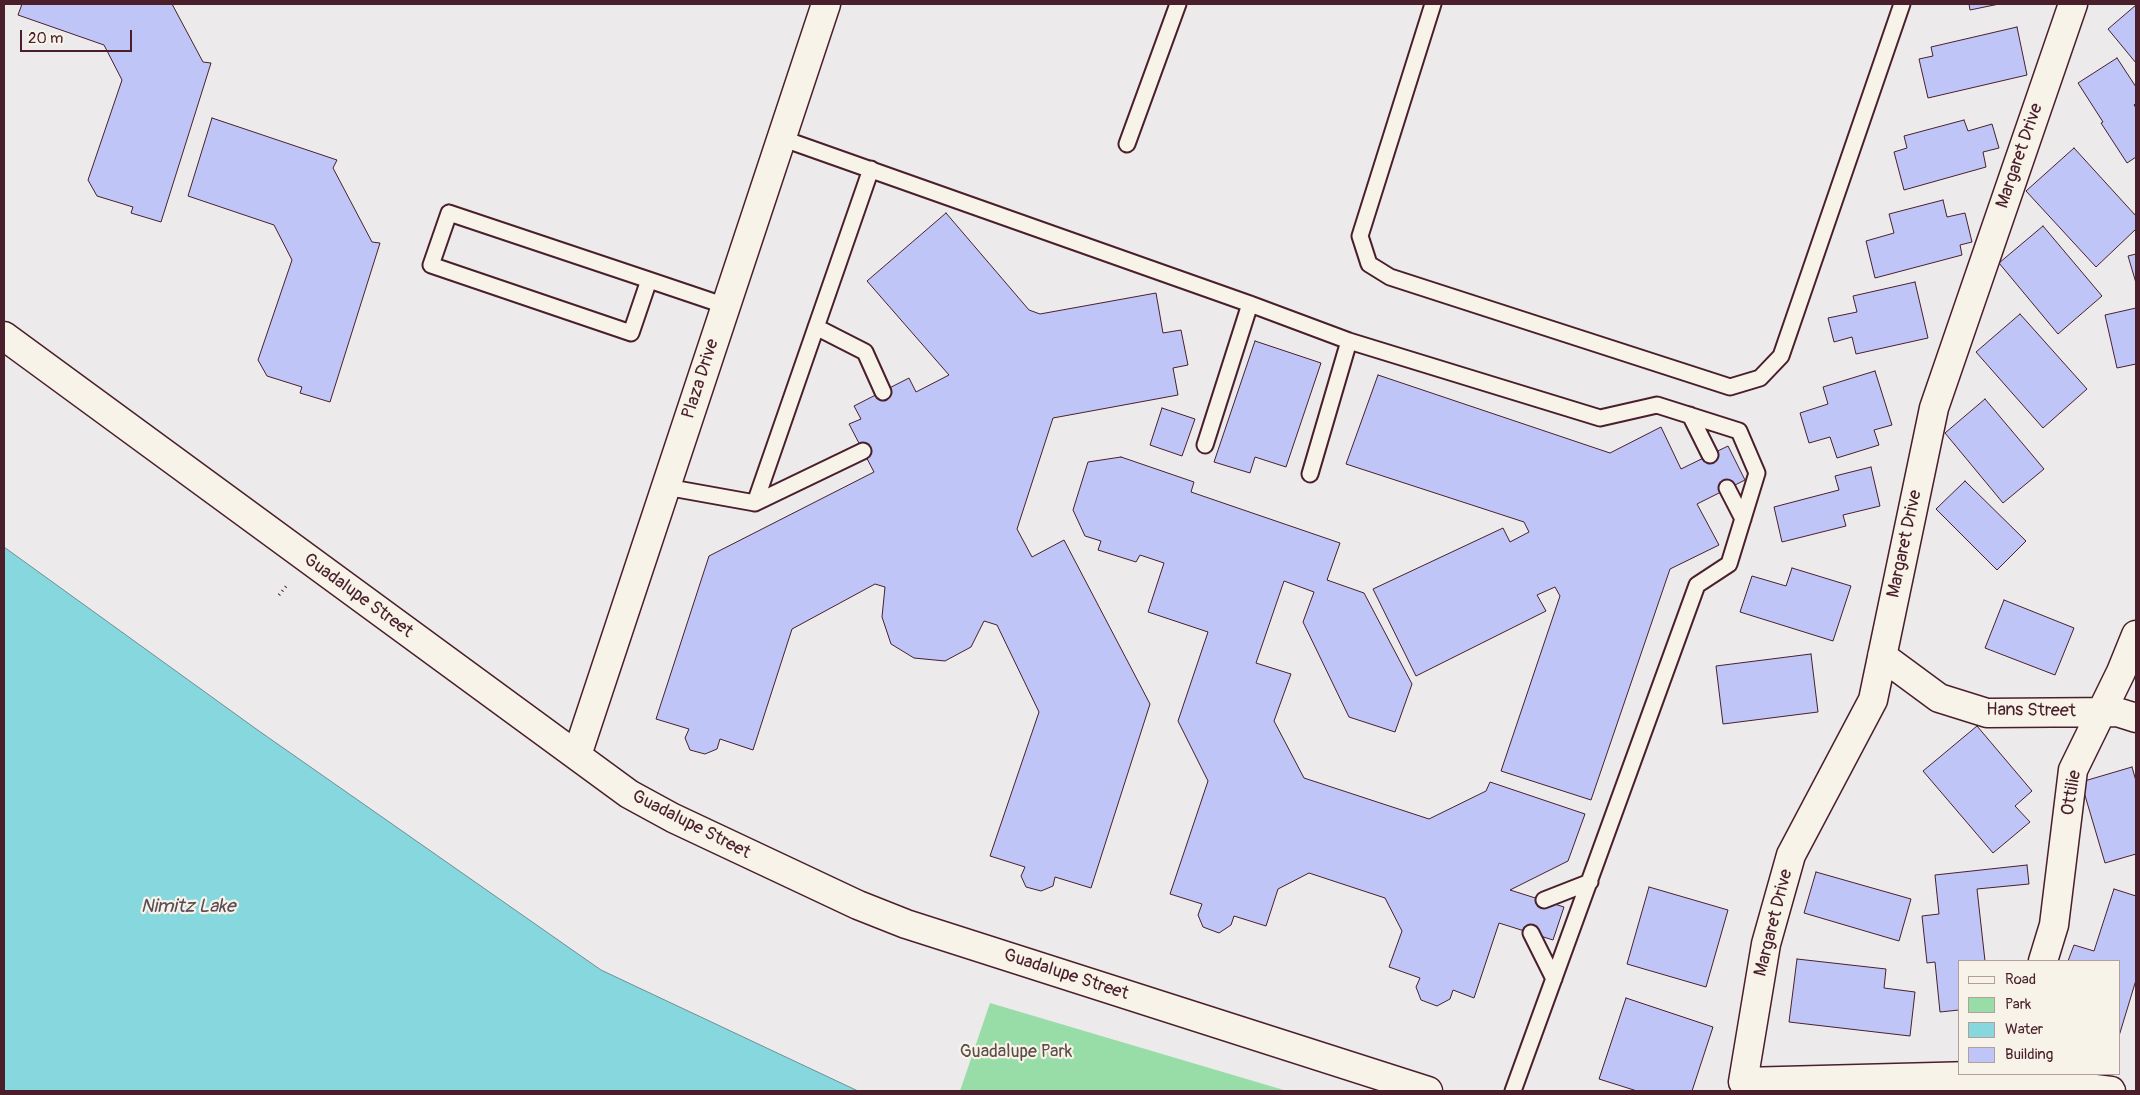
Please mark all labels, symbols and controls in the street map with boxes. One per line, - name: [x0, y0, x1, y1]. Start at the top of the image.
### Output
- scale bar: [22, 20, 135, 52]
- text: 20 m: [28, 29, 63, 48]
- street label: Margaret Drive: [1992, 101, 2048, 211]
- street label: Plaza Drive: [678, 336, 724, 422]
- street label: Margaret Drive: [1883, 488, 1927, 600]
- street label: Guadalupe Street: [299, 549, 417, 643]
- street label: Hans Street: [1986, 699, 2076, 723]
- street label: Ottilie: [2057, 769, 2087, 817]
- street label: Guadalupe Street: [628, 786, 754, 864]
- street label: Margaret Drive: [1750, 867, 1798, 979]
- water label: Nimitz Lake: [141, 896, 235, 918]
- street label: Guadalupe Street: [1001, 945, 1131, 1005]
- legend: [1958, 960, 2120, 1075]
- text: Road: [2005, 970, 2036, 989]
- text: Park: [2005, 995, 2031, 1014]
- text: Water: [2005, 1020, 2043, 1039]
- park label: Guadalupe Park: [960, 1041, 1072, 1063]
- text: Building: [2005, 1045, 2053, 1064]

